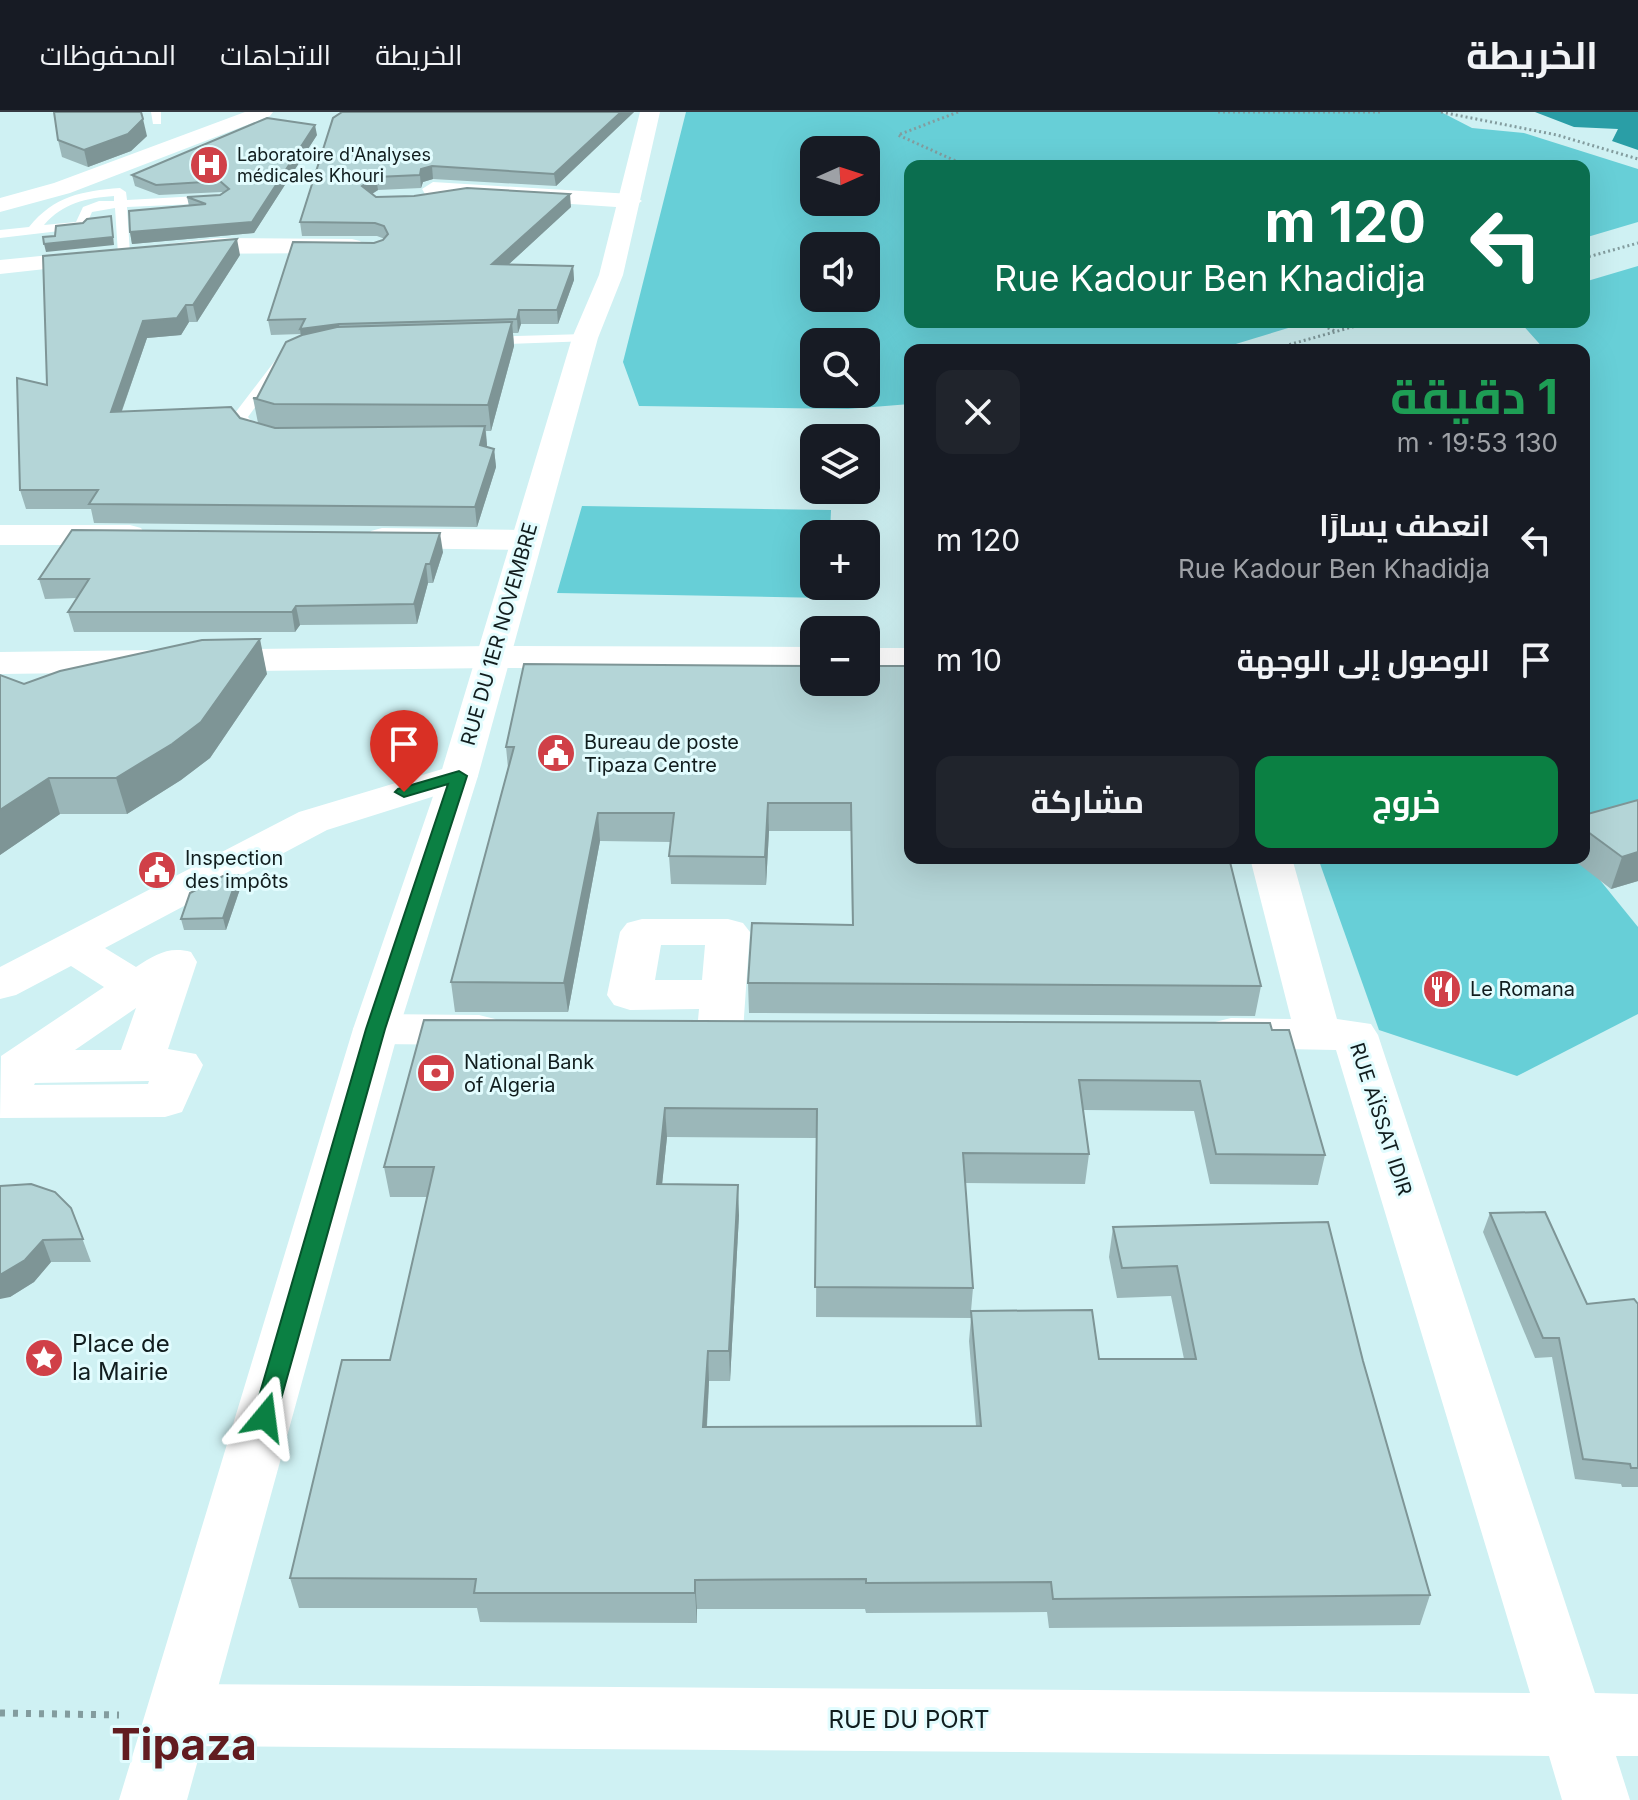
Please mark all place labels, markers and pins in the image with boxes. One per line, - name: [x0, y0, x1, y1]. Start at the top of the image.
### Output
- hospital icon: Laboratoire d'Analyses médicales Khouri: [188, 144, 230, 186]
- place label: Laboratoire d'Analyses médicales Khouri: [237, 144, 431, 186]
- pin: [370, 710, 438, 792]
- place label: Bureau de poste Tipaza Centre: [584, 730, 739, 777]
- public building icon: Bureau de poste Tipaza Centre: [535, 732, 577, 774]
- place label: Inspection des impôts: [185, 846, 289, 893]
- public building icon: Inspection des impôts: [136, 849, 178, 891]
- restaurant icon: Le Romana: [1421, 968, 1463, 1010]
- place label: Le Romana: [1470, 977, 1575, 1001]
- place label: National Bank of Algeria: [464, 1050, 594, 1097]
- bank icon: National Bank of Algeria: [415, 1052, 457, 1094]
- place label: Place de la Mairie: [72, 1329, 170, 1386]
- place icon: Place de la Mairie: [23, 1337, 65, 1379]

